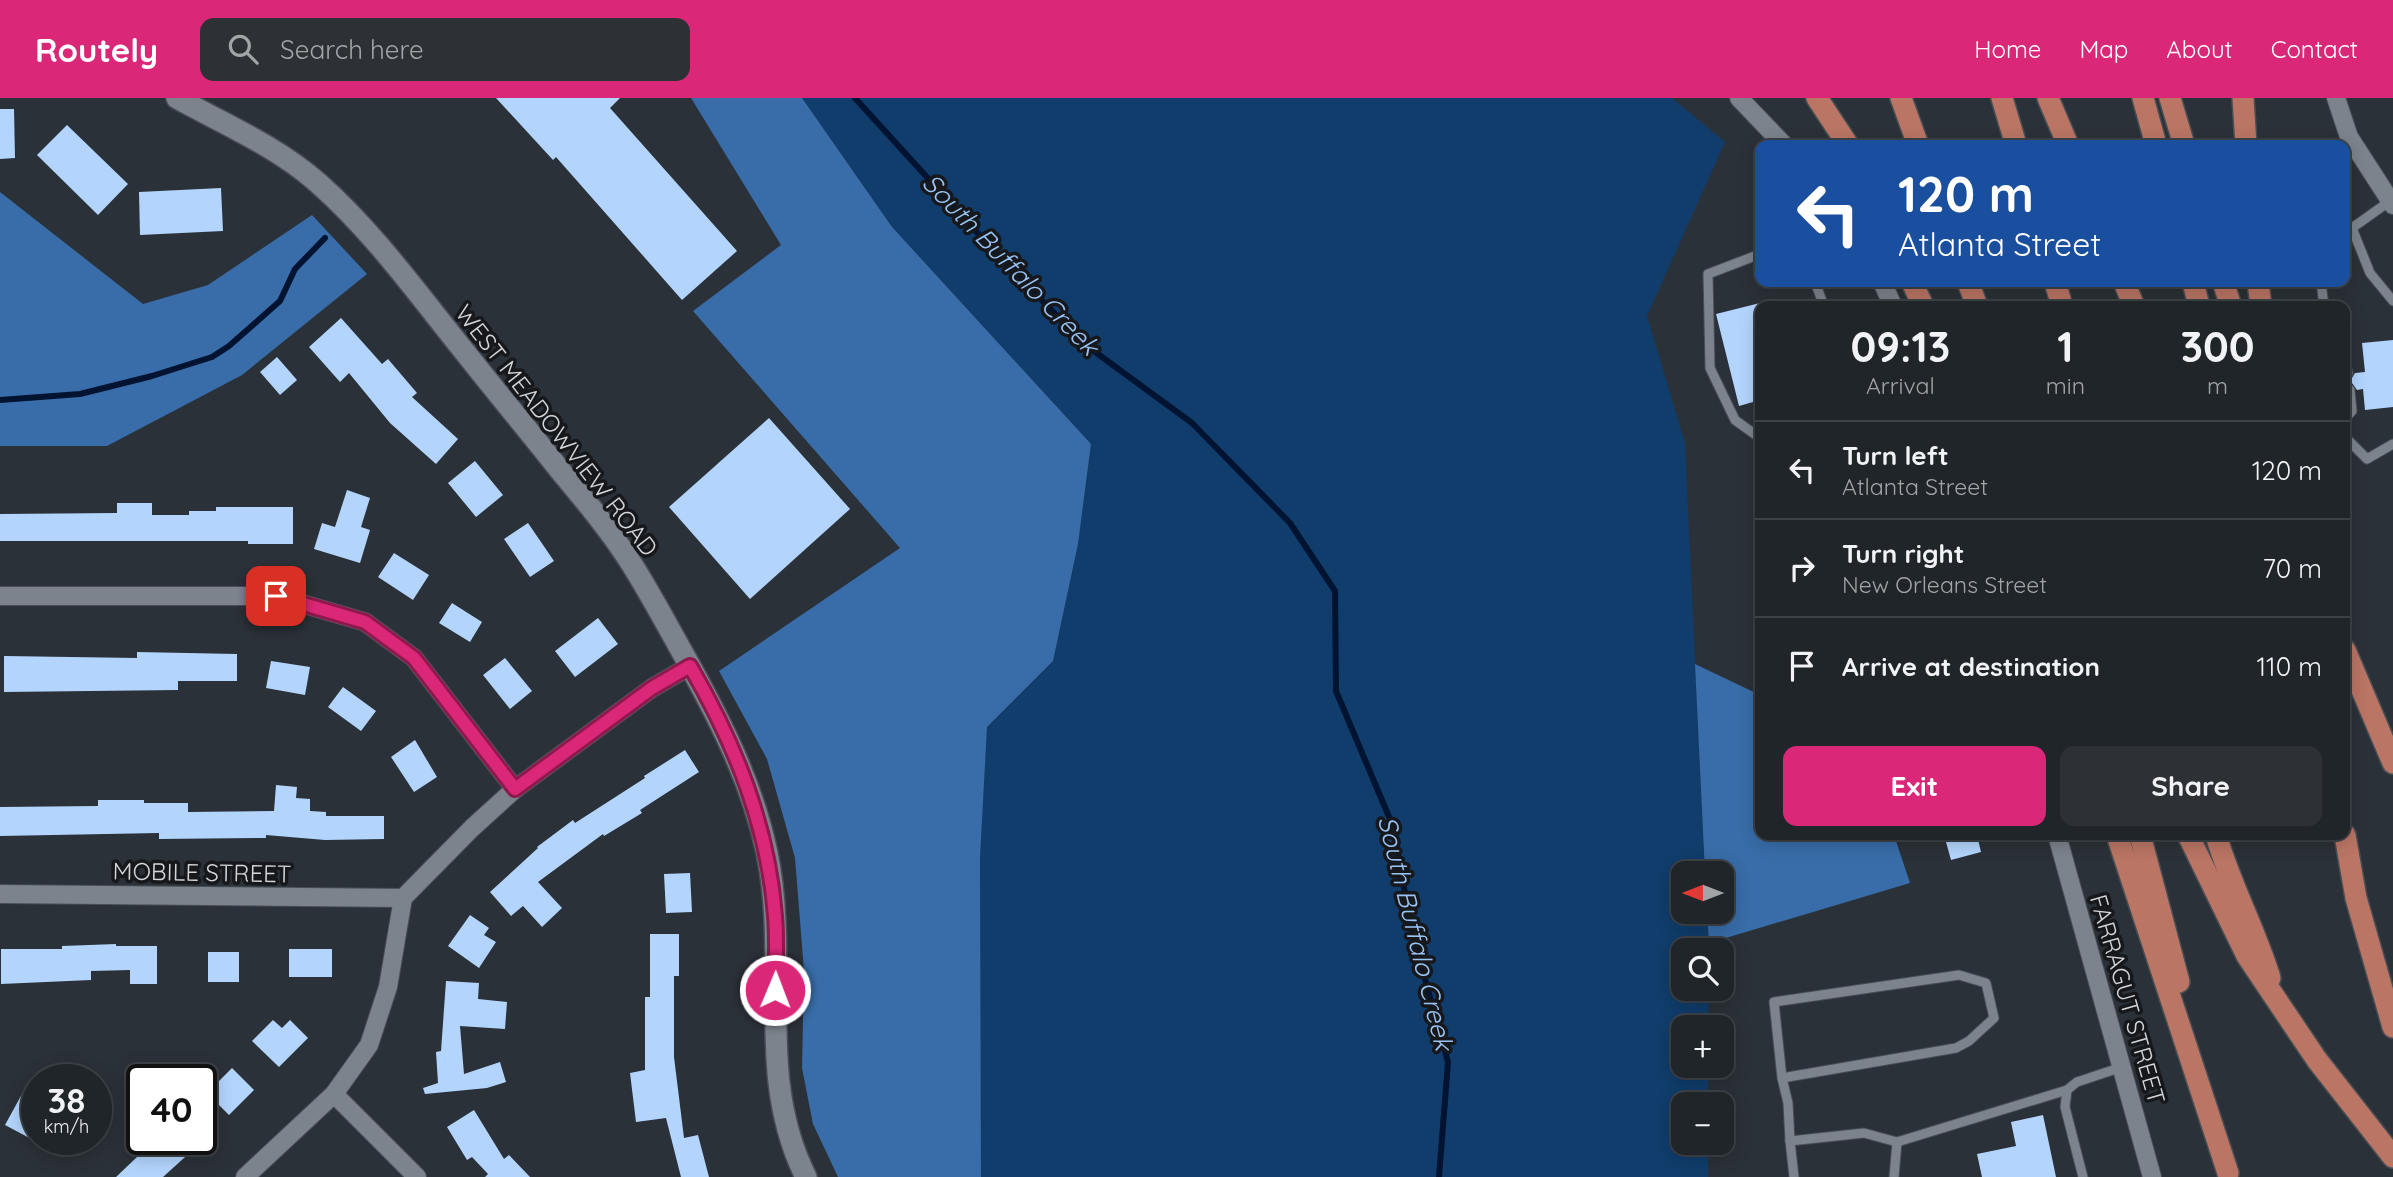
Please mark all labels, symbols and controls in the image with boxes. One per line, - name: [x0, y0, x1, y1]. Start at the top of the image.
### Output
- search box: [200, 18, 690, 81]
- text: Routely: [35, 29, 158, 70]
- icon: search: [224, 30, 262, 68]
- text: Search here: [280, 33, 424, 66]
- text: Home: [1974, 34, 2041, 64]
- text: Map: [2079, 34, 2128, 64]
- text: About: [2166, 34, 2233, 64]
- text: Contact: [2271, 34, 2358, 64]
- text: 120 m: [1898, 163, 2034, 224]
- water label: South Buffalo Creek: [916, 166, 1108, 363]
- icon: left: [1783, 168, 1874, 259]
- text: Atlanta Street: [1898, 224, 2101, 264]
- street label: WEST MEADOWVIEW ROAD: [449, 298, 665, 562]
- text: 09:13: [1850, 320, 1950, 373]
- text: 1: [2057, 320, 2074, 373]
- text: 300: [2180, 320, 2255, 373]
- text: Arrival: [1866, 371, 1935, 400]
- text: min: [2046, 371, 2085, 400]
- text: m: [2207, 371, 2228, 400]
- text: Turn left: [1842, 439, 1949, 472]
- icon: left: [1783, 451, 1821, 489]
- text: 120 m: [2252, 454, 2322, 487]
- text: Atlanta Street: [1842, 472, 1988, 501]
- text: Turn right: [1842, 537, 1964, 570]
- icon: right: [1783, 549, 1821, 587]
- text: 70 m: [2262, 552, 2322, 585]
- pin: [246, 566, 306, 626]
- text: New Orleans Street: [1842, 570, 2047, 599]
- icon: arrive: [257, 577, 295, 615]
- icon: arrive: [1783, 647, 1821, 685]
- text: Arrive at destination: [1842, 650, 2100, 683]
- text: 110 m: [2256, 650, 2322, 683]
- button: Exit: [1783, 746, 2046, 826]
- button: Share: [2060, 746, 2322, 826]
- water label: South Buffalo Creek: [1371, 812, 1462, 1056]
- street label: MOBILE STREET: [112, 855, 292, 889]
- north arrow: [1671, 861, 1734, 924]
- map controls: [1671, 861, 1734, 1155]
- street label: FARRAGUT STREET: [2084, 891, 2172, 1107]
- button: search: [1671, 938, 1734, 1001]
- position arrow: [738, 953, 812, 1027]
- button: +: [1671, 1015, 1734, 1078]
- speed limit sign: 40: [126, 1064, 217, 1155]
- text: 38: [48, 1078, 85, 1122]
- button: −: [1671, 1092, 1734, 1155]
- text: km/h: [44, 1115, 89, 1138]

